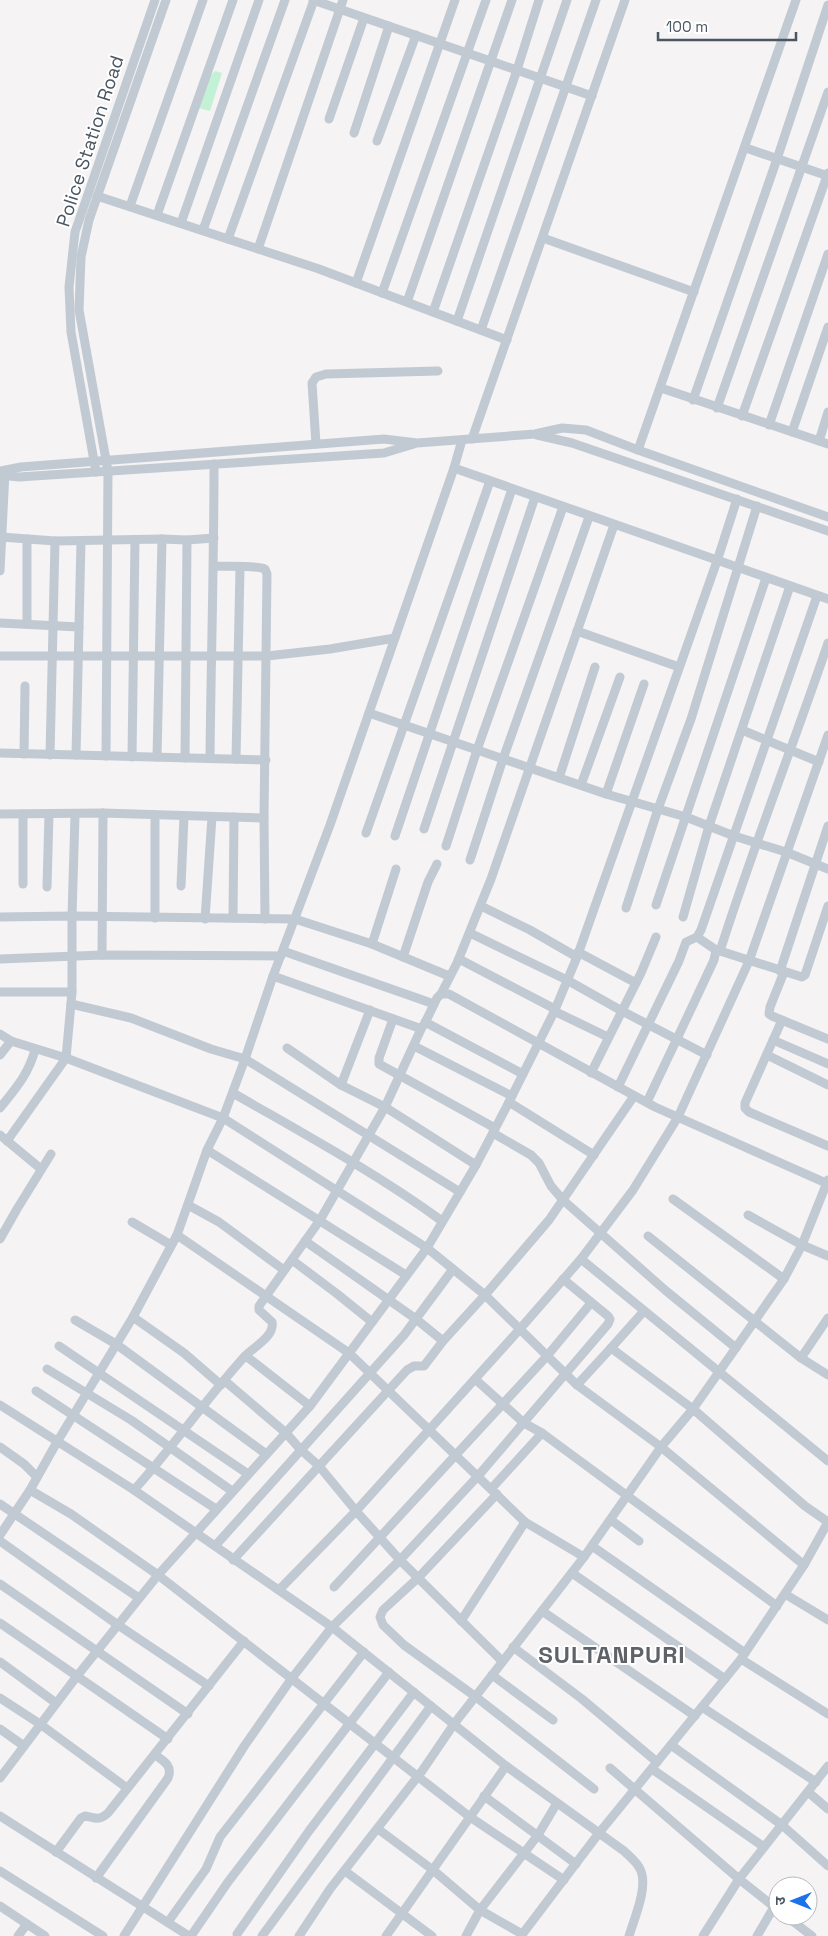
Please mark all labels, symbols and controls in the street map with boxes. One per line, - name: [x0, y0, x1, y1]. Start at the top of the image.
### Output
- scale bar: [658, 10, 796, 42]
- text: 100 m: [666, 17, 708, 36]
- street label: Police Station Road: [51, 52, 129, 230]
- district label: SULTANPURI: [538, 1639, 686, 1670]
- north arrow: [768, 1876, 818, 1926]
- text: उ: [771, 1896, 789, 1905]

